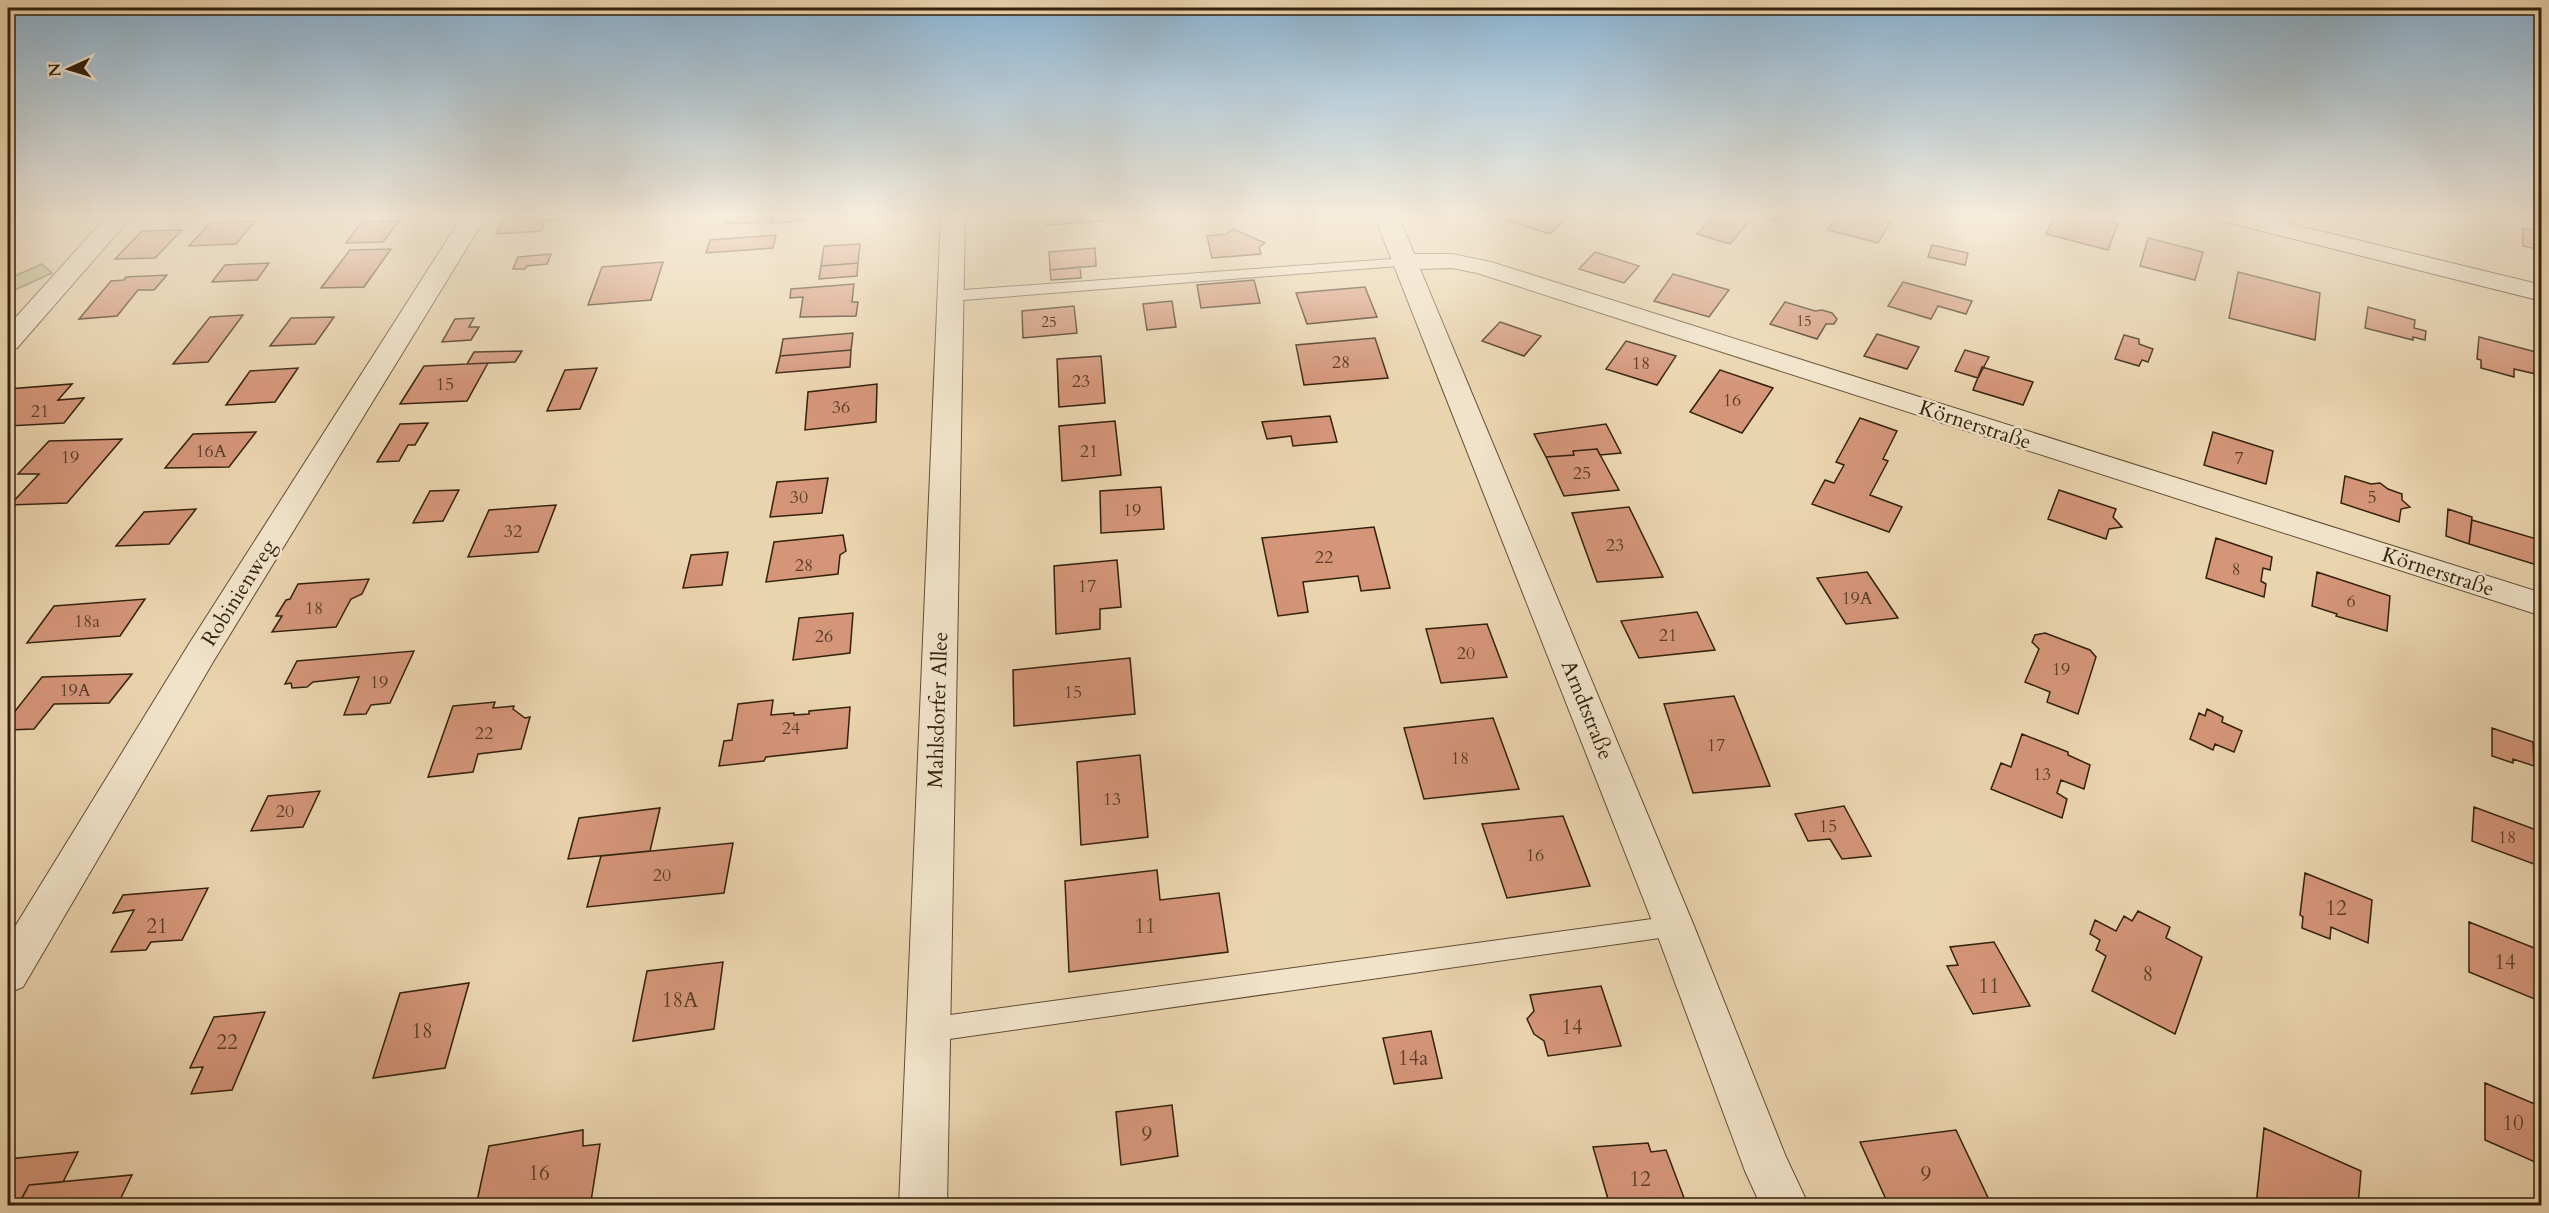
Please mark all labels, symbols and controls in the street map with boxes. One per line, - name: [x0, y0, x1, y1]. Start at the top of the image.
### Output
- north arrow: [39, 39, 99, 99]
- text: N: [44, 62, 66, 78]
- house number: 15: [1796, 311, 1812, 331]
- house number: 25: [1041, 312, 1057, 332]
- house number: 28: [1332, 350, 1350, 375]
- house number: 18: [1632, 351, 1650, 376]
- house number: 23: [1072, 369, 1090, 394]
- house number: 15: [436, 372, 454, 397]
- house number: 16: [1723, 388, 1741, 413]
- street label: Körnerstraße: [1915, 393, 2035, 457]
- house number: 36: [832, 395, 850, 420]
- house number: 21: [31, 399, 49, 424]
- house number: 16A: [195, 439, 227, 464]
- house number: 21: [1080, 439, 1098, 464]
- house number: 19: [61, 445, 79, 470]
- house number: 7: [2234, 446, 2244, 471]
- house number: 25: [1573, 461, 1591, 486]
- house number: 30: [790, 485, 808, 510]
- house number: 5: [2367, 485, 2377, 510]
- house number: 19: [1123, 498, 1141, 523]
- house number: 32: [504, 519, 522, 544]
- house number: 23: [1606, 533, 1624, 558]
- street label: Robinienweg: [195, 534, 283, 652]
- street label: Körnerstraße: [2378, 540, 2498, 604]
- house number: 22: [1315, 545, 1333, 570]
- house number: 28: [795, 553, 813, 578]
- house number: 8: [2231, 557, 2241, 582]
- house number: 17: [1078, 574, 1096, 599]
- house number: 19A: [1841, 586, 1873, 611]
- house number: 6: [2346, 589, 2356, 614]
- house number: 18: [305, 596, 323, 621]
- house number: 18a: [74, 609, 100, 634]
- house number: 21: [1659, 623, 1677, 648]
- house number: 26: [815, 624, 833, 649]
- street label: Mahlsdorfer Allee: [921, 631, 955, 789]
- house number: 20: [1457, 641, 1475, 666]
- street label: Arndtstraße: [1554, 656, 1620, 764]
- house number: 19: [2052, 657, 2070, 682]
- house number: 19: [370, 670, 388, 695]
- house number: 19A: [59, 678, 91, 703]
- house number: 15: [1064, 680, 1082, 705]
- house number: 24: [782, 716, 800, 741]
- house number: 22: [475, 721, 493, 746]
- house number: 17: [1707, 733, 1725, 758]
- house number: 18: [1451, 746, 1469, 771]
- house number: 13: [2033, 762, 2051, 787]
- house number: 13: [1103, 787, 1121, 812]
- house number: 20: [276, 799, 294, 824]
- house number: 15: [1819, 814, 1837, 839]
- house number: 18: [2498, 825, 2516, 850]
- house number: 16: [1526, 843, 1544, 868]
- house number: 20: [653, 863, 671, 888]
- house number: 12: [2325, 894, 2347, 923]
- house number: 21: [146, 912, 168, 941]
- house number: 11: [1134, 912, 1156, 941]
- house number: 14: [2494, 948, 2516, 977]
- house number: 8: [2143, 960, 2153, 989]
- house number: 11: [1978, 972, 2000, 1001]
- house number: 18A: [662, 986, 698, 1015]
- house number: 14: [1561, 1013, 1583, 1042]
- house number: 18: [411, 1017, 433, 1046]
- house number: 22: [216, 1028, 238, 1057]
- house number: 14a: [1398, 1044, 1428, 1073]
- house number: 10: [2502, 1109, 2524, 1138]
- house number: 9: [1142, 1120, 1153, 1149]
- house number: 16: [528, 1159, 550, 1188]
- house number: 9: [1921, 1160, 1932, 1189]
- house number: 12: [1629, 1165, 1651, 1194]

